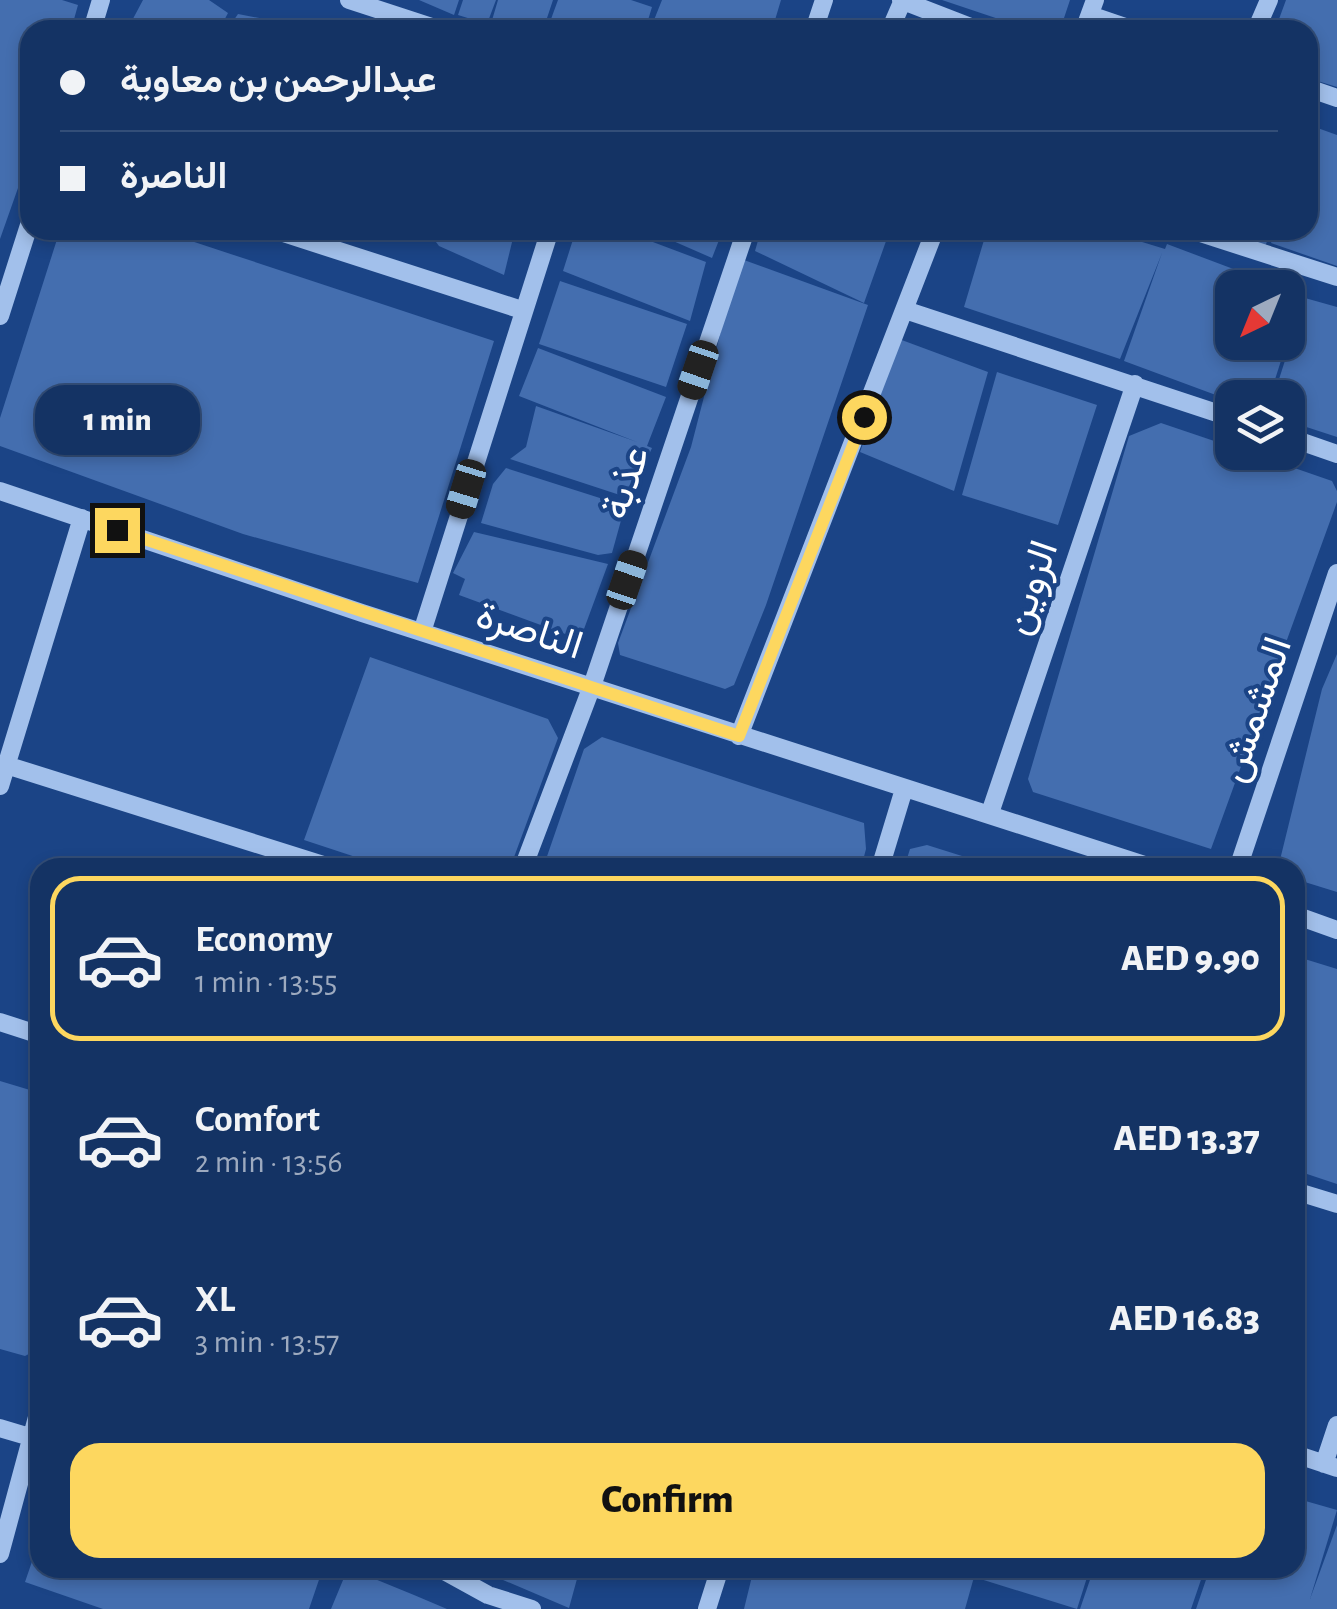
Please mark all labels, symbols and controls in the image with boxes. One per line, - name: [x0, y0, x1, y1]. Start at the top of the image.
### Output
- text: عبدالرحمن بن معاوية: [120, 62, 436, 100]
- text: الناصرة: [120, 158, 227, 196]
- north arrow: [1215, 270, 1305, 360]
- map controls: [1215, 270, 1305, 470]
- car: [674, 337, 722, 403]
- button: layers: [1215, 380, 1305, 470]
- callout: 1 min: [34, 385, 200, 455]
- route start: [842, 395, 887, 440]
- text: 1 min: [83, 404, 152, 436]
- street label: عذبة: [595, 441, 658, 525]
- car: [443, 456, 489, 522]
- route end: [95, 508, 140, 553]
- street label: الزوين: [996, 536, 1068, 641]
- car: [603, 547, 651, 613]
- street label: الناصرة: [470, 595, 587, 670]
- street label: المشمش: [1213, 632, 1301, 788]
- icon: car: [75, 914, 165, 1004]
- text: Economy: [195, 921, 333, 959]
- text: AED 9.90: [1121, 940, 1260, 978]
- text: 1 min · 13:55: [195, 966, 337, 998]
- icon: car: [75, 1094, 165, 1184]
- text: Comfort: [195, 1101, 320, 1139]
- text: AED 13.37: [1114, 1120, 1260, 1158]
- text: 2 min · 13:56: [195, 1146, 343, 1178]
- icon: car: [75, 1274, 165, 1364]
- text: XL: [195, 1281, 235, 1319]
- text: AED 16.83: [1109, 1300, 1260, 1338]
- text: 3 min · 13:57: [195, 1326, 339, 1358]
- button: Confirm: [70, 1443, 1265, 1558]

